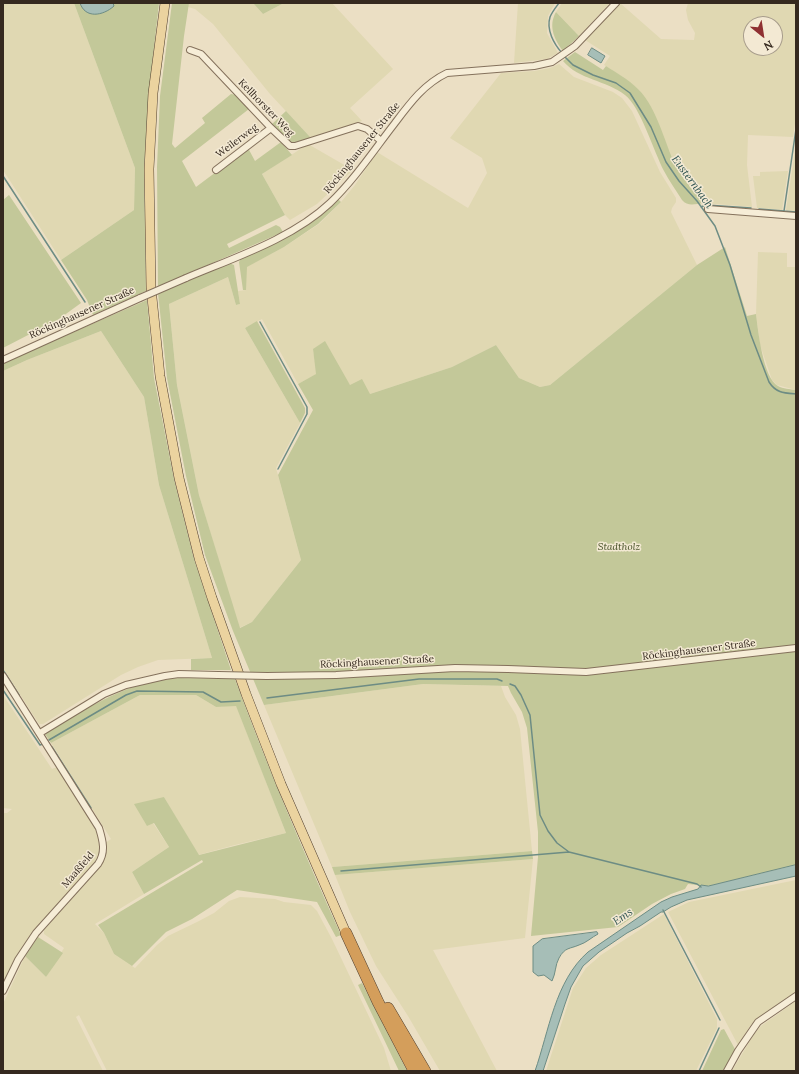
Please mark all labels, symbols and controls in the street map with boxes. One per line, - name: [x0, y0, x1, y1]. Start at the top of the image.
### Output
- north arrow: [743, 16, 783, 56]
- text: N: [761, 37, 776, 54]
- street label: Kellhorster Weg: [236, 77, 296, 139]
- street label: Röckinghausener Straße: [321, 100, 403, 196]
- street label: Weilerweg: [214, 121, 260, 161]
- water label: Eusternbach: [668, 153, 716, 211]
- street label: Röckinghausener Straße: [27, 284, 137, 342]
- park label: Stadtholz: [598, 541, 640, 553]
- street label: Röckinghausener Straße: [642, 637, 756, 663]
- street label: Röckinghausener Straße: [320, 653, 434, 671]
- street label: Maaßfeld: [59, 849, 97, 891]
- water label: Ems: [611, 906, 635, 928]

